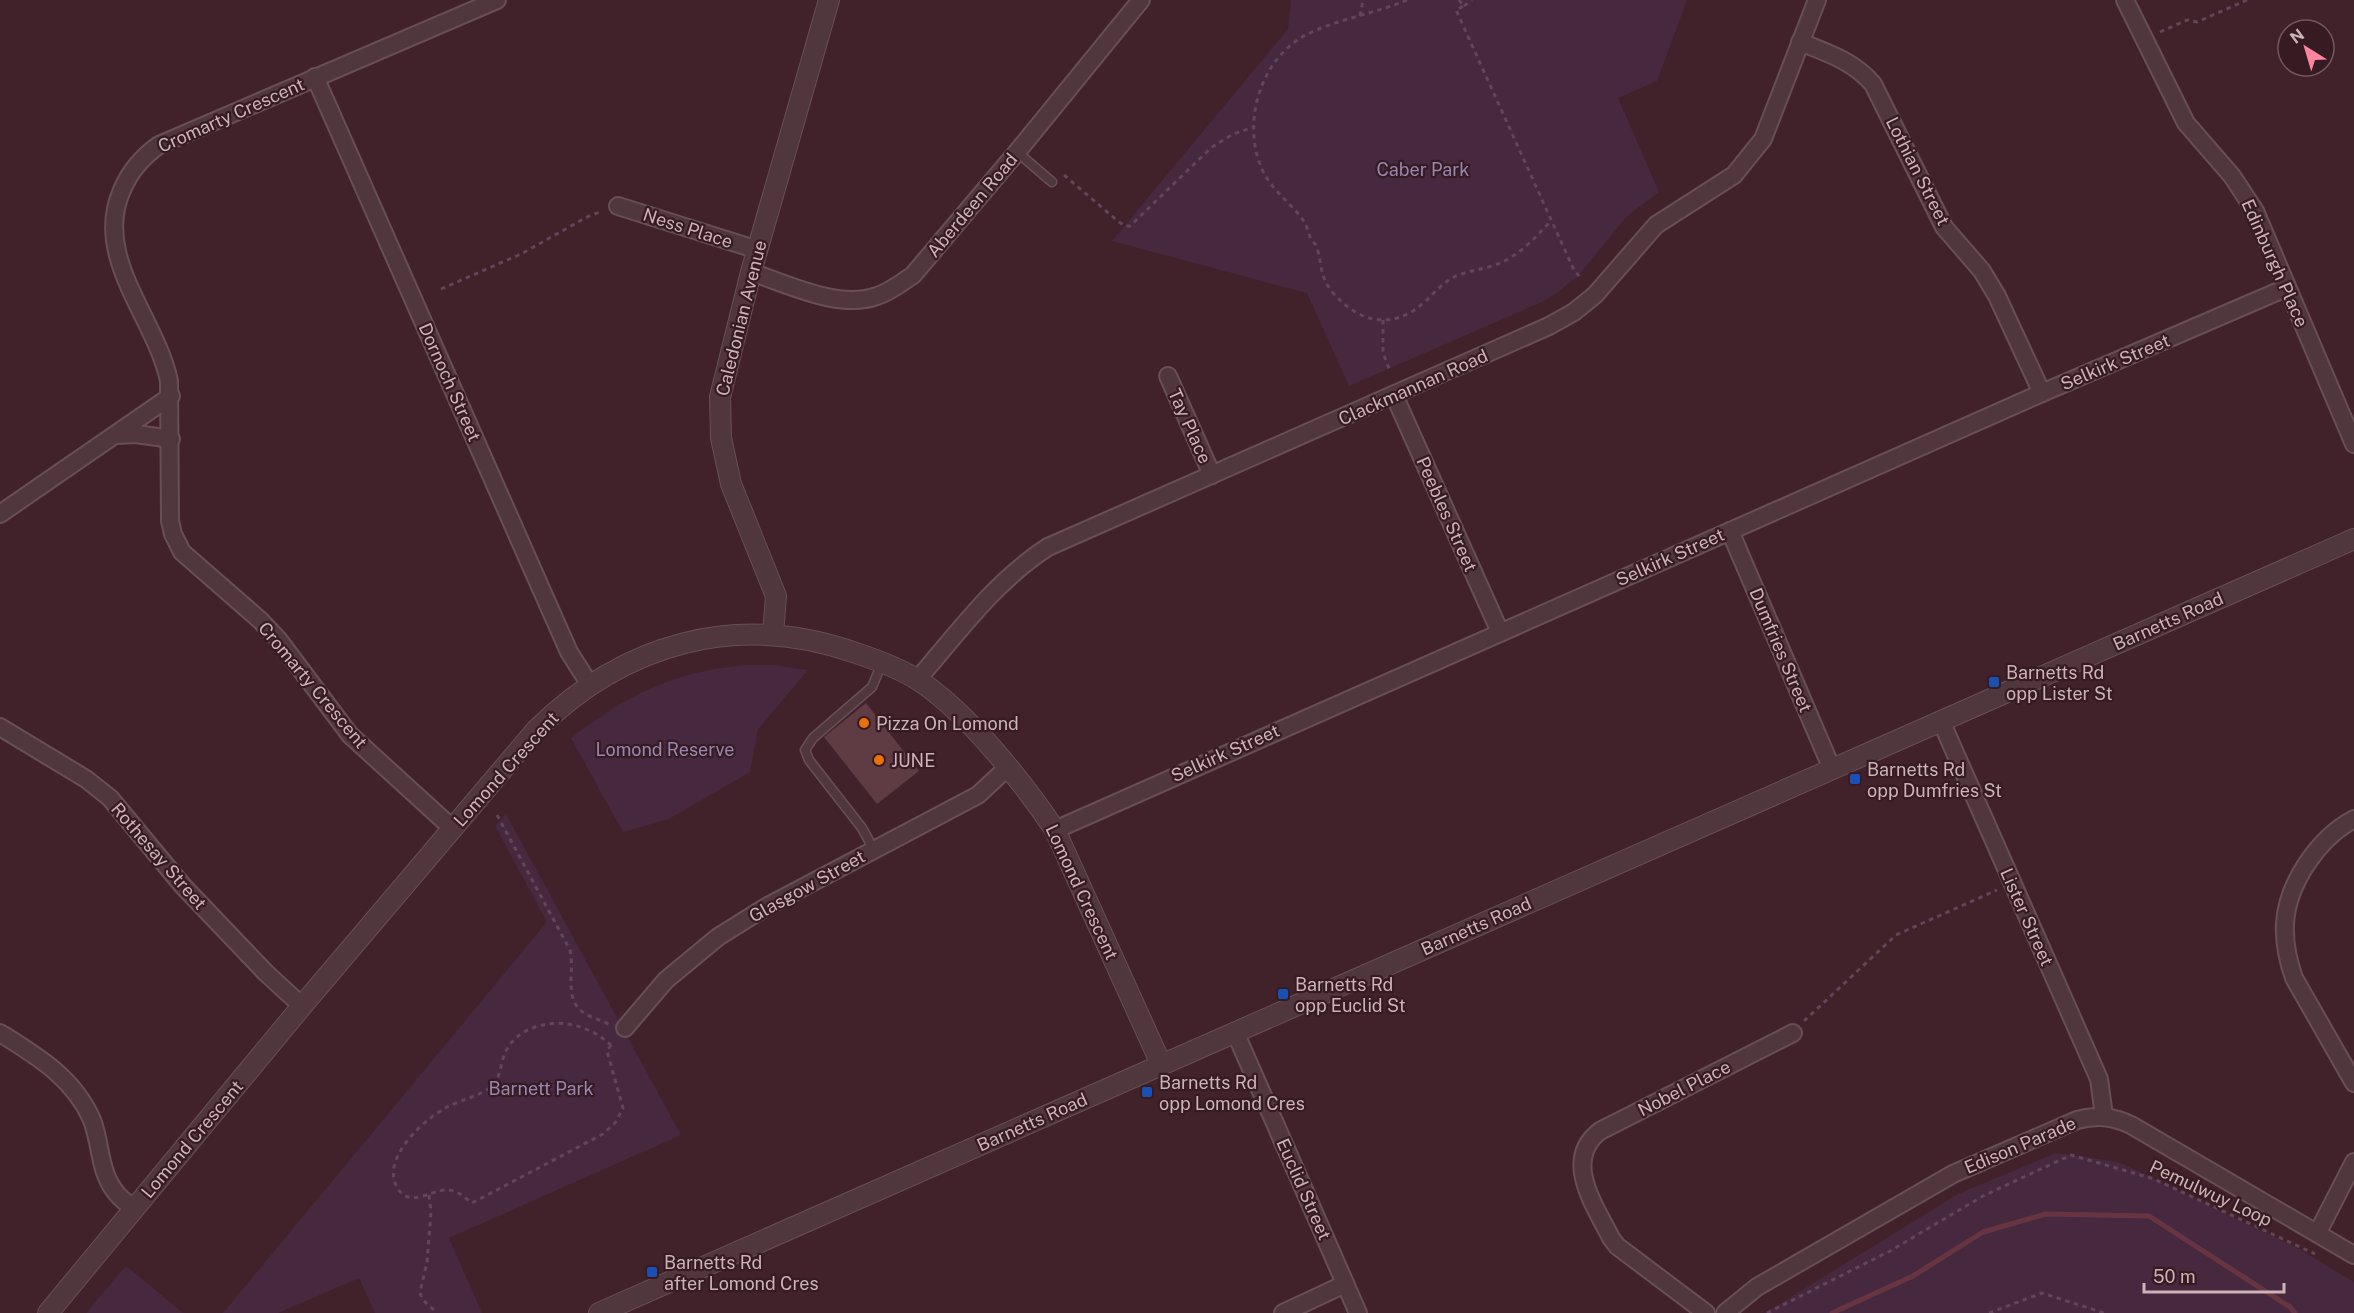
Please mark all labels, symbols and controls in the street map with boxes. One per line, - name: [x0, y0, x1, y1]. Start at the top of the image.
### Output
- north arrow: [2276, 18, 2336, 78]
- text: N: [2287, 25, 2308, 48]
- street label: Cromarty Crescent: [154, 73, 308, 157]
- street label: Lothian Street: [1882, 113, 1954, 229]
- street label: Aberdeen Road: [922, 149, 1022, 261]
- park label: Caber Park: [1377, 159, 1469, 180]
- street label: Edinburgh Place: [2237, 196, 2313, 330]
- street label: Ness Place: [641, 204, 735, 252]
- street label: Caledonian Avenue: [711, 238, 771, 398]
- street label: Dornoch Street: [415, 320, 485, 444]
- street label: Selkirk Street: [2057, 330, 2173, 394]
- street label: Clackmannan Road: [1335, 345, 1491, 429]
- street label: Tay Place: [1164, 385, 1216, 467]
- street label: Peebles Street: [1412, 453, 1482, 575]
- street label: Selkirk Street: [1613, 524, 1727, 590]
- street label: Dumfries Street: [1745, 585, 1817, 715]
- street label: Barnetts Road: [2110, 587, 2226, 655]
- street label: Cromarty Crescent: [254, 618, 372, 752]
- place label: Barnetts Rd opp Lister St: [2006, 662, 2113, 704]
- marker: Barnetts Rd opp Lister St: [1987, 675, 2001, 689]
- street label: Lomond Crescent: [449, 707, 563, 831]
- place label: Pizza On Lomond: [876, 713, 1019, 734]
- marker: Pizza On Lomond: [857, 716, 871, 730]
- street label: Selkirk Street: [1168, 720, 1282, 786]
- park label: Lomond Reserve: [595, 739, 735, 760]
- place label: JUNE: [891, 750, 935, 771]
- marker: JUNE: [872, 753, 886, 767]
- place label: Barnetts Rd opp Dumfries St: [1867, 759, 2002, 801]
- marker: Barnetts Rd opp Dumfries St: [1848, 772, 1862, 786]
- street label: Rothesay Street: [107, 798, 211, 914]
- street label: Lomond Crescent: [1041, 821, 1123, 963]
- street label: Glasgow Street: [745, 845, 869, 927]
- street label: Lister Street: [1996, 865, 2058, 969]
- street label: Barnetts Road: [1418, 892, 1534, 960]
- place label: Barnetts Rd opp Euclid St: [1295, 974, 1406, 1016]
- marker: Barnetts Rd opp Euclid St: [1276, 987, 1290, 1001]
- street label: Nobel Place: [1634, 1056, 1734, 1120]
- place label: Barnetts Rd opp Lomond Cres: [1159, 1072, 1305, 1114]
- street label: Lomond Crescent: [137, 1076, 247, 1202]
- park label: Barnett Park: [488, 1078, 594, 1099]
- marker: Barnetts Rd opp Lomond Cres: [1140, 1085, 1154, 1099]
- street label: Barnetts Road: [974, 1088, 1090, 1156]
- street label: Edison Parade: [1961, 1112, 2079, 1178]
- street label: Euclid Street: [1272, 1135, 1336, 1243]
- street label: Pemulwuy Loop: [2147, 1156, 2275, 1230]
- place label: Barnetts Rd after Lomond Cres: [664, 1252, 819, 1294]
- scale bar: [2144, 1256, 2284, 1294]
- marker: Barnetts Rd after Lomond Cres: [645, 1265, 659, 1279]
- text: 50 m: [2153, 1266, 2196, 1287]

